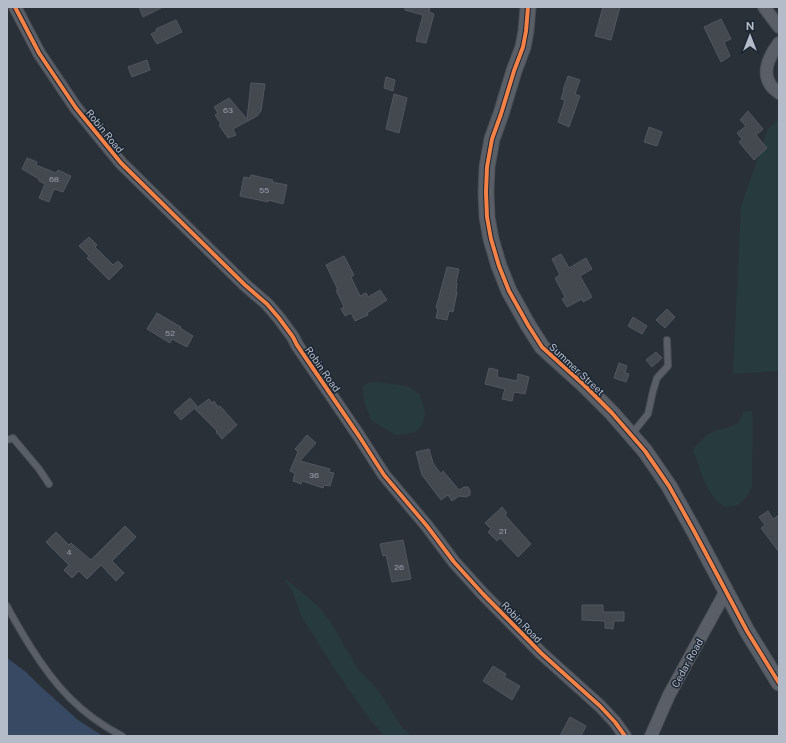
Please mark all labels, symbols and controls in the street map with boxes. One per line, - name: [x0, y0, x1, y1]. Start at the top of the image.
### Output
- north arrow: [730, 16, 770, 56]
- text: N: [746, 20, 754, 32]
- house number: 63: [223, 105, 233, 115]
- street label: Robin Road: [84, 107, 126, 155]
- house number: 68: [49, 174, 59, 184]
- house number: 55: [259, 185, 269, 195]
- house number: 52: [165, 328, 175, 338]
- street label: Summer Street: [547, 340, 607, 398]
- street label: Robin Road: [303, 344, 343, 394]
- house number: 36: [309, 470, 319, 480]
- house number: 21: [499, 526, 507, 536]
- house number: 4: [66, 547, 72, 557]
- house number: 26: [394, 562, 404, 572]
- street label: Robin Road: [499, 599, 545, 645]
- street label: Cedar Road: [669, 636, 705, 690]

